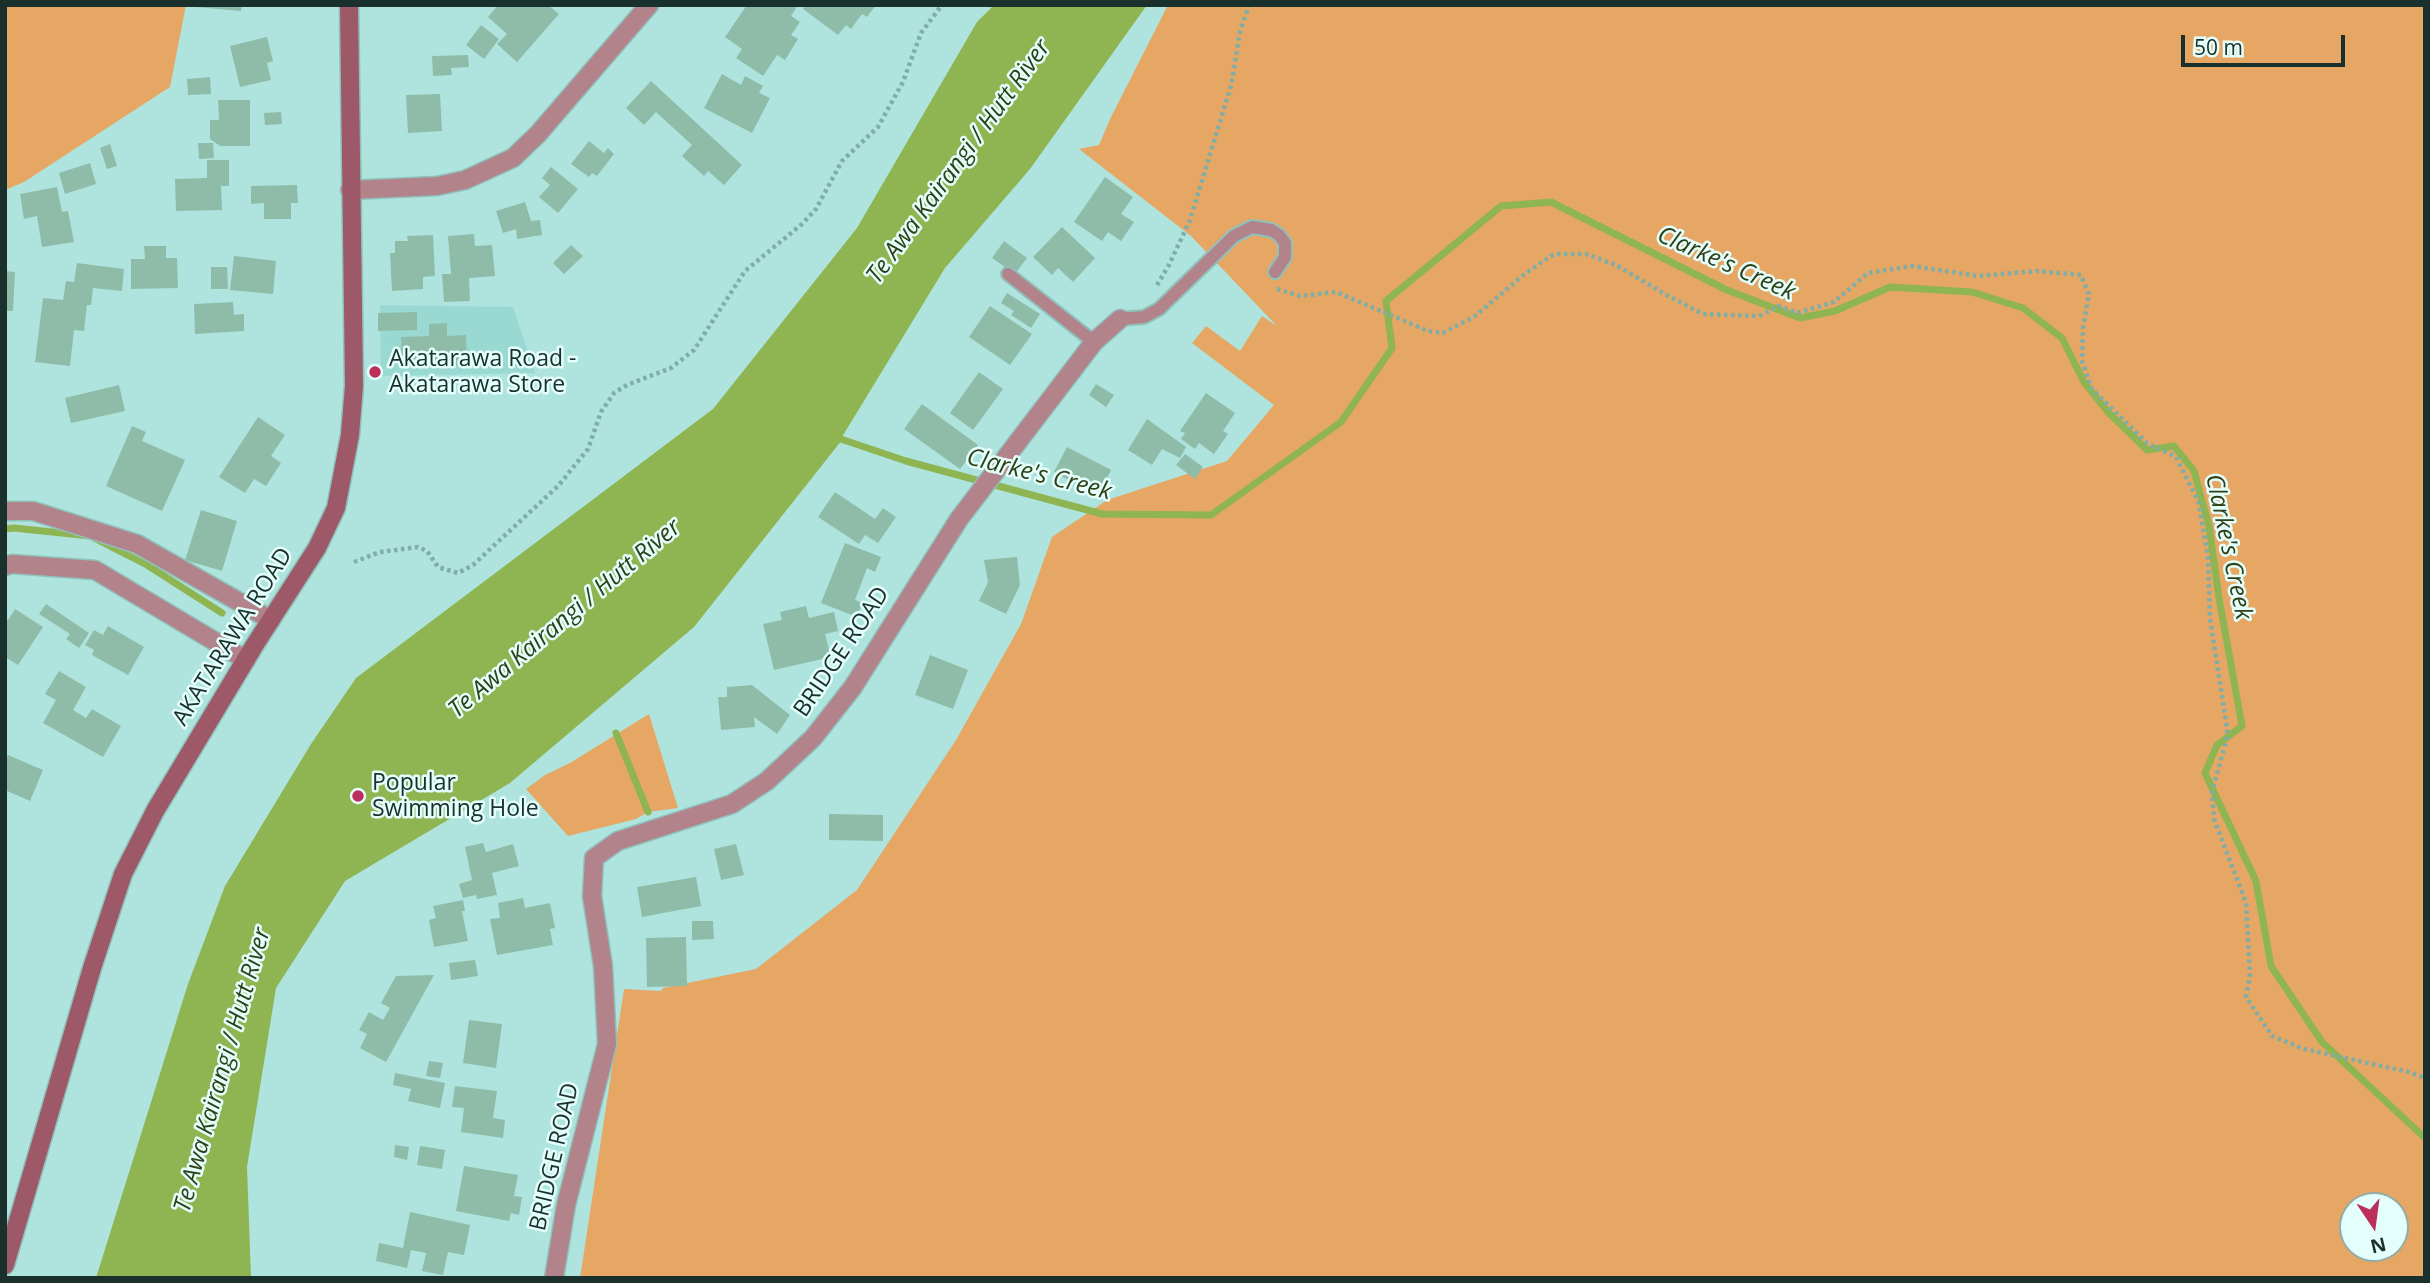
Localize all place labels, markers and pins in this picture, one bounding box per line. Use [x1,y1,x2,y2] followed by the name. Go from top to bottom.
[389,345,576,399] place label: Akatarawa Road - Akatarawa Store
[367,364,383,380] marker: Akatarawa Road - Akatarawa Store
[372,769,539,823] place label: Popular Swimming Hole
[350,788,366,804] marker: Popular Swimming Hole

